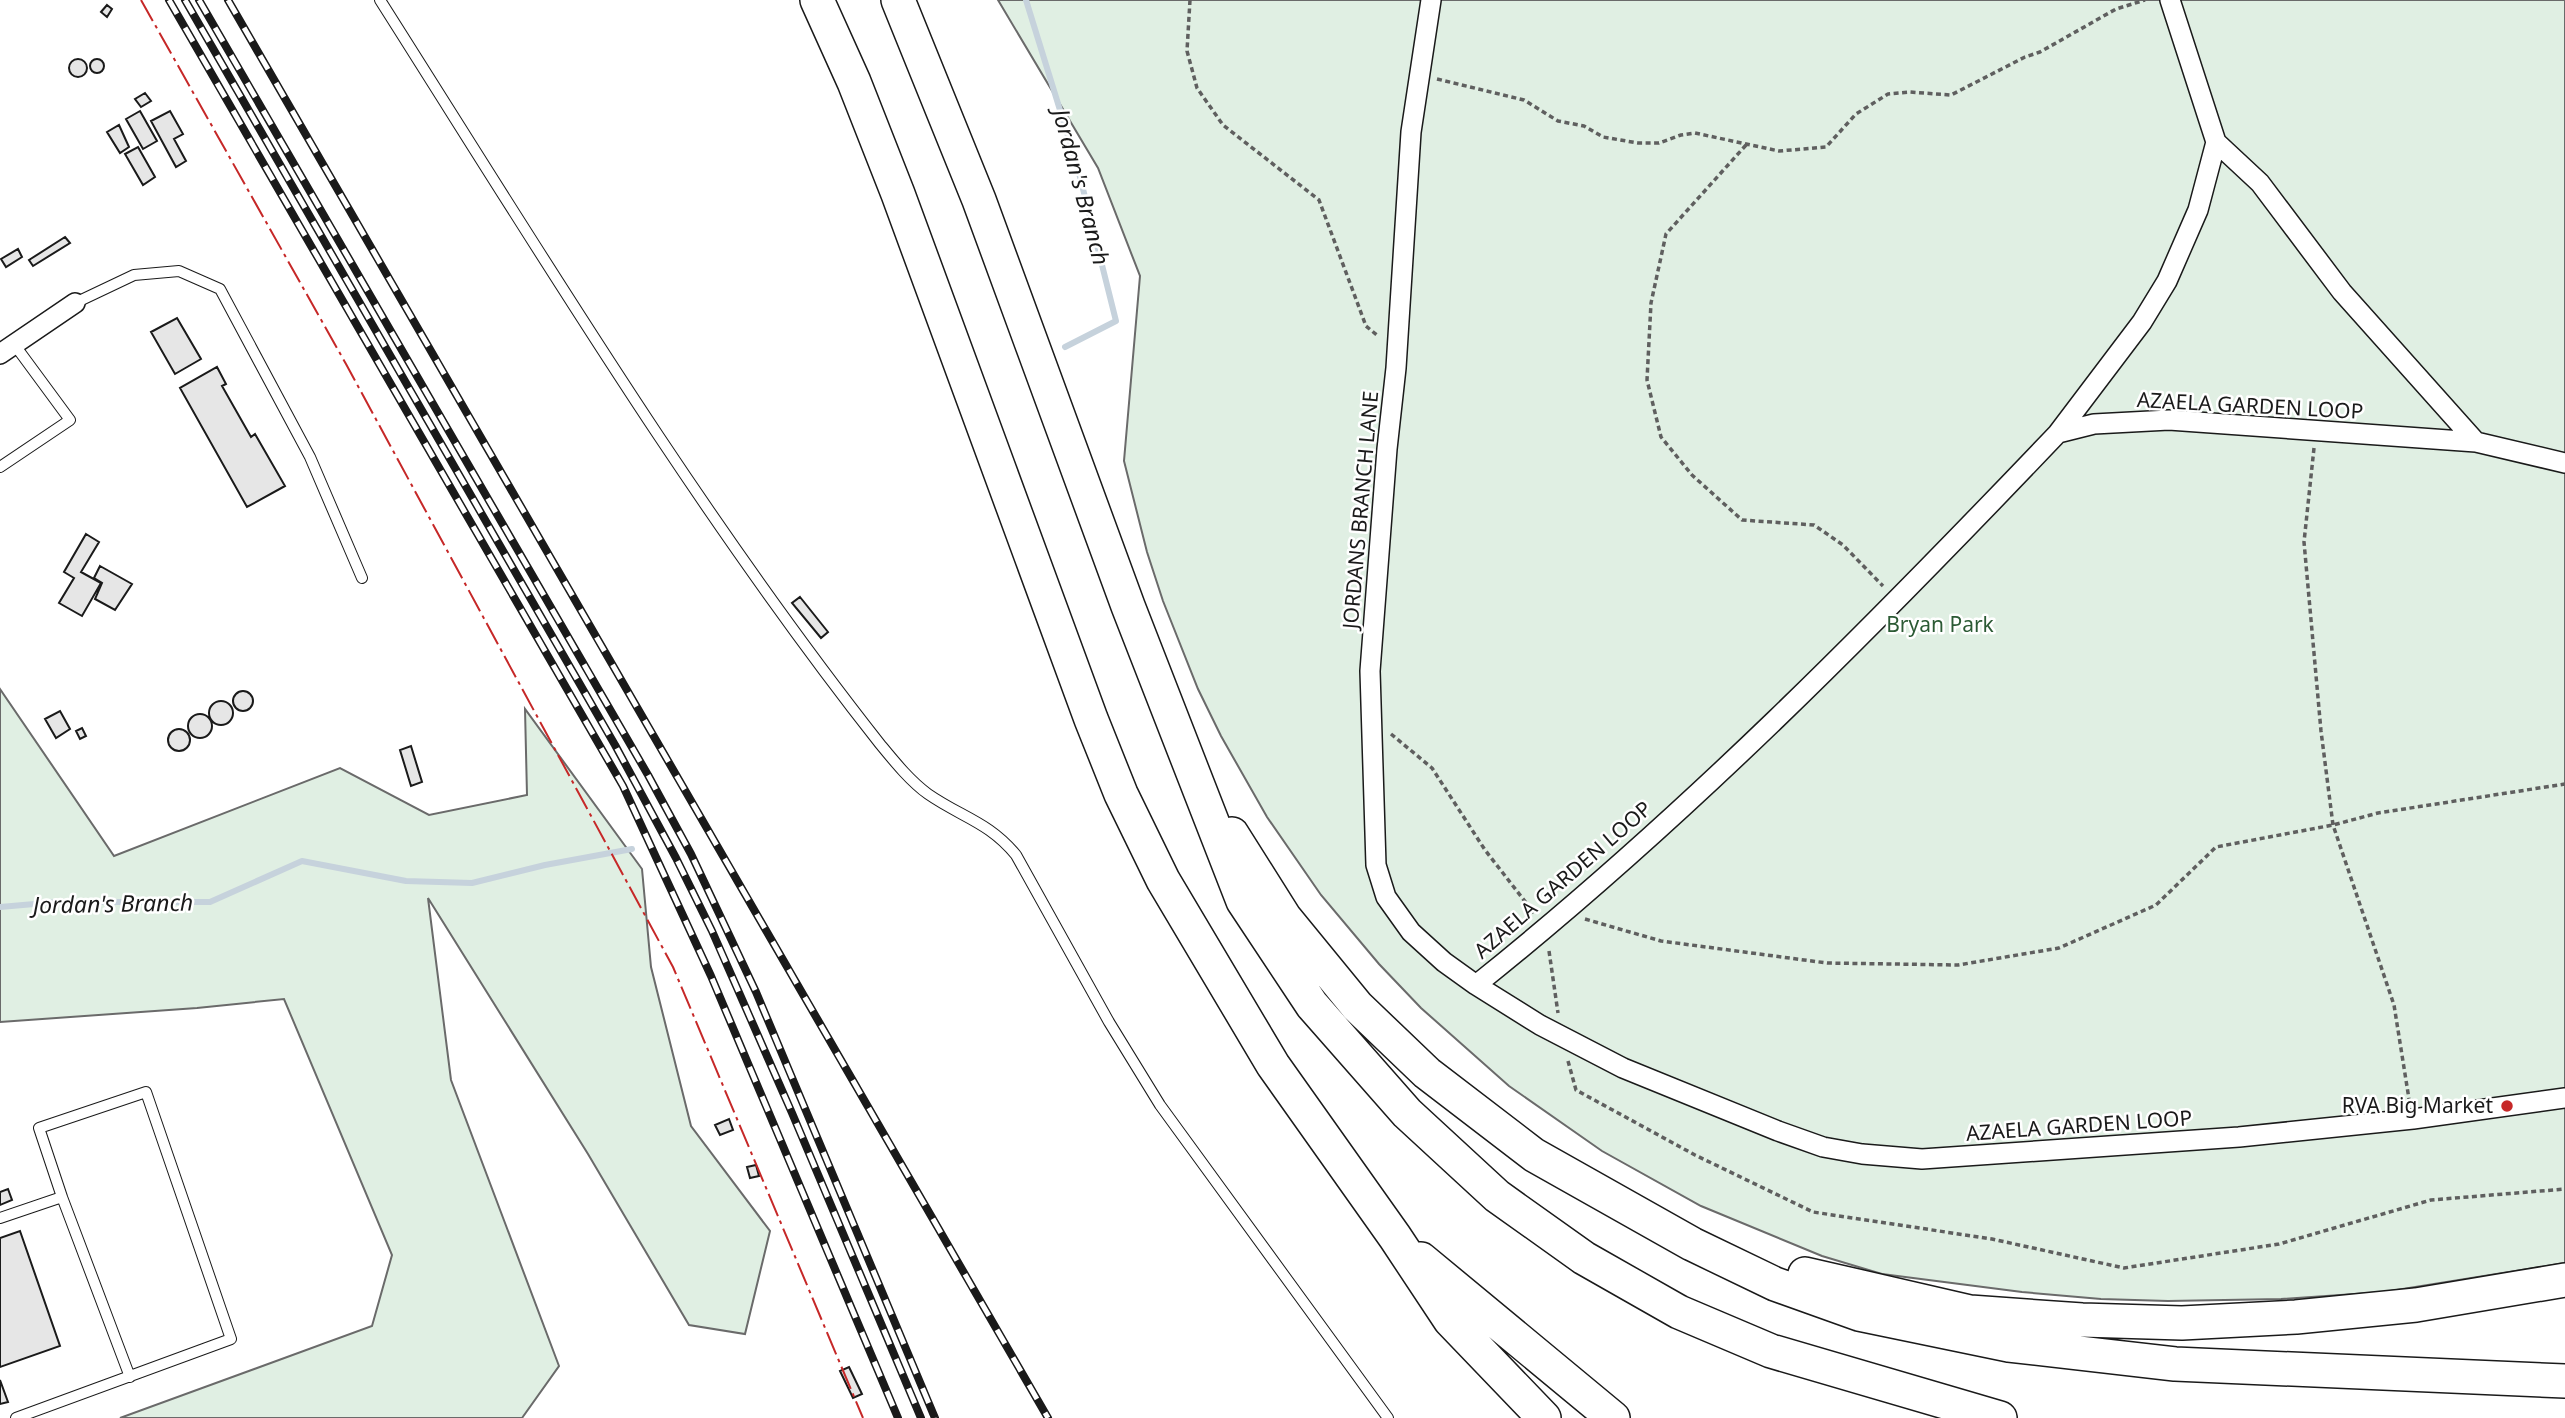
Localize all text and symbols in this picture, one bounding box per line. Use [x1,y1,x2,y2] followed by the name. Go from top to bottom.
[1045,101,1118,268] water label: Jordan's Branch
[2136,385,2364,425] street label: AZAELA GARDEN LOOP
[1335,390,1384,632] street label: JORDANS BRANCH LANE
[1886,610,1995,638] park label: Bryan Park
[1468,794,1657,964] street label: AZAELA GARDEN LOOP
[28,886,194,920] water label: Jordan's Branch
[2342,1091,2493,1119] place label: RVA Big Market
[2499,1098,2515,1114] marker: RVA Big Market
[1965,1103,2193,1147] street label: AZAELA GARDEN LOOP

